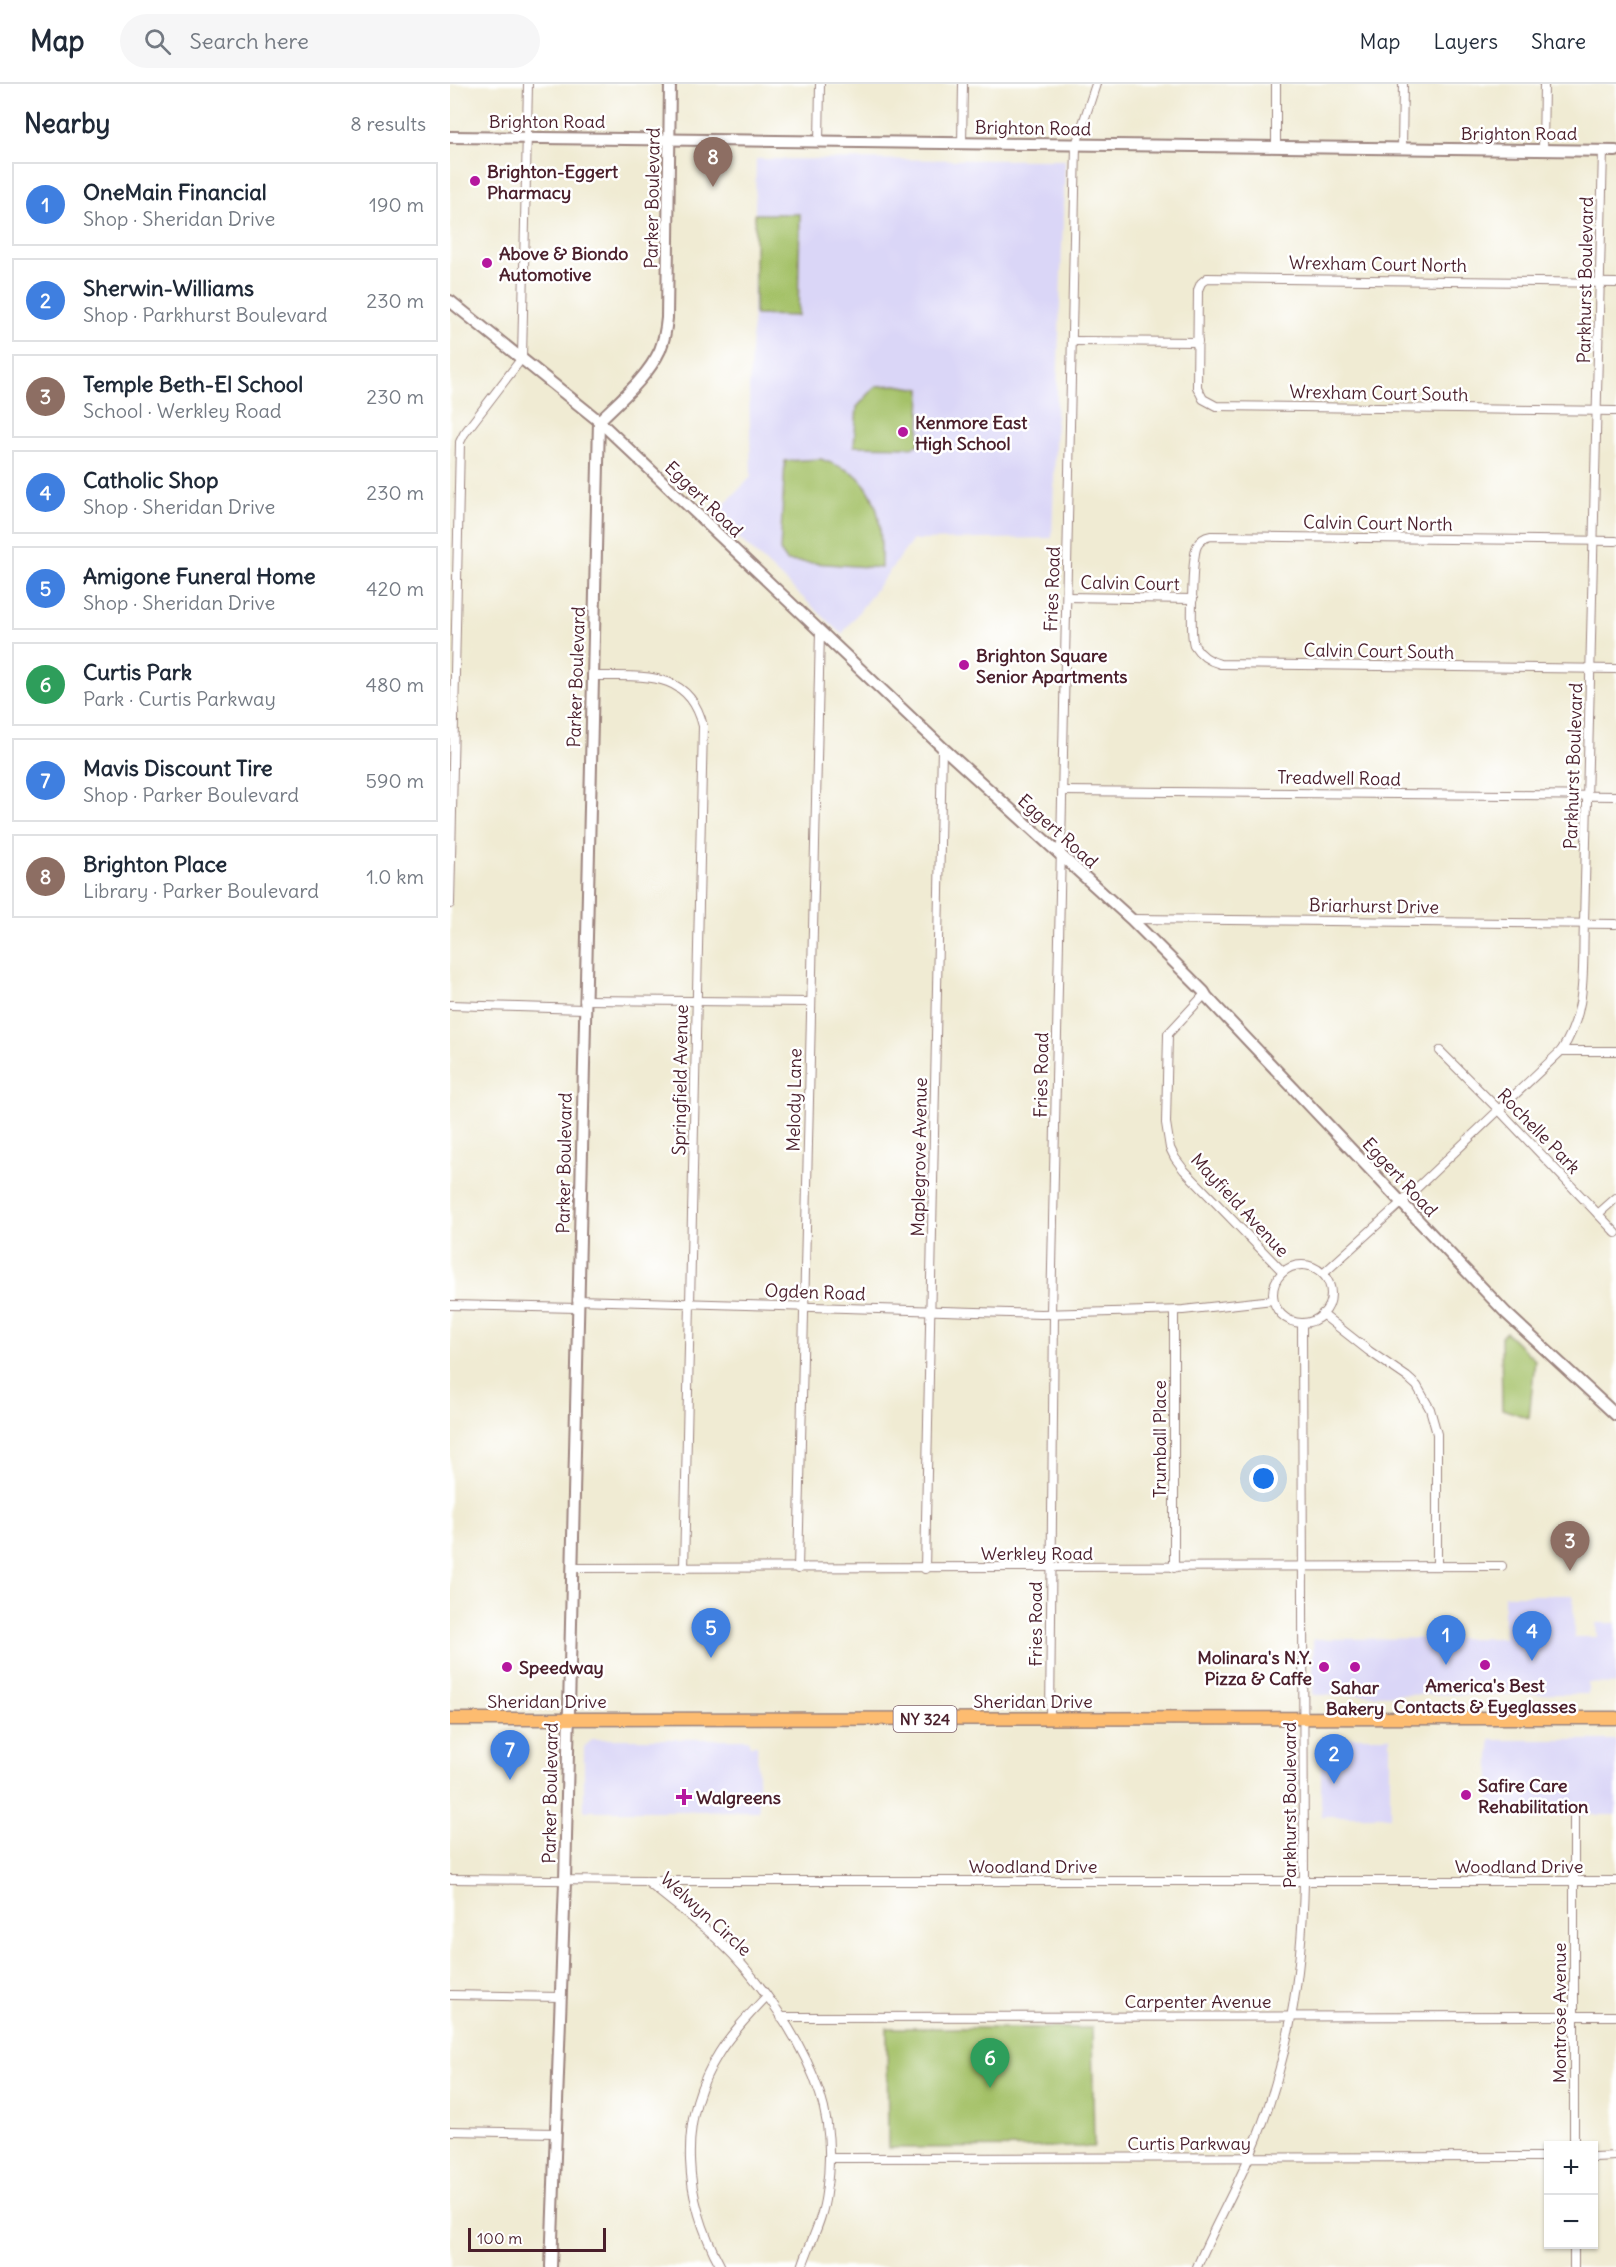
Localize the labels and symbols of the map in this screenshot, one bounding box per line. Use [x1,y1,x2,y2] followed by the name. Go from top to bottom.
[489,110,606,133] street label: Brighton Road
[975,115,1092,141] street label: Brighton Road
[1461,122,1578,145] street label: Brighton Road
[639,127,665,269] street label: Parker Boulevard
[694,138,732,187] pin: 8
[487,160,619,204] place label: Brighton-Eggert Pharmacy
[468,174,482,188] marker: Brighton-Eggert Pharmacy
[1572,196,1598,364] street label: Parkhurst Boulevard
[499,242,628,286] place label: Above & Biondo Automotive
[1289,251,1467,277] street label: Wrexham Court North
[480,256,494,270] marker: Above & Biondo Automotive
[1289,380,1469,406] street label: Wrexham Court South
[915,411,1028,455] place label: Kenmore East High School
[896,425,910,439] marker: Kenmore East High School
[660,456,748,542] street label: Eggert Road
[1303,510,1453,536] street label: Calvin Court North
[1039,546,1065,632] street label: Fries Road
[1080,571,1180,595] street label: Calvin Court
[562,606,590,748] street label: Parker Boulevard
[1304,638,1454,664] street label: Calvin Court South
[976,644,1127,688] place label: Brighton Square Senior Apartments
[957,658,971,672] marker: Brighton Square Senior Apartments
[1559,682,1587,850] street label: Parkhurst Boulevard
[1277,765,1402,791] street label: Treadwell Road
[1013,789,1103,873] street label: Eggert Road
[1309,893,1439,919] street label: Briarhurst Drive
[667,1004,693,1156] street label: Springfield Avenue
[1029,1032,1053,1118] street label: Fries Road
[782,1048,806,1152] street label: Melody Lane
[906,1077,932,1237] street label: Maplegrove Avenue
[1493,1083,1585,1179] street label: Rochelle Park
[551,1092,577,1234] street label: Parker Boulevard
[1357,1133,1443,1222] street label: Eggert Road
[1186,1148,1294,1262] street label: Mayfield Avenue
[764,1279,866,1305] street label: Ogden Road
[1148,1380,1171,1498] street label: Trumball Place
[1249,1464,1278,1493] your location
[1550,1522,1590,1571] pin: 3
[981,1542,1094,1565] street label: Werkley Road
[1024,1581,1047,1667] street label: Fries Road
[692,1608,730,1658] pin: 5
[1512,1612,1552,1661] pin: 4
[1426,1616,1466,1665] pin: 1
[1197,1646,1312,1690] place label: Molinara's N.Y. Pizza & Caffe
[519,1656,604,1679] place label: Speedway
[1478,1658,1492,1672] marker: America's Best Contacts & Eyeglasses
[500,1660,514,1674] marker: Speedway
[1317,1660,1331,1674] marker: Molinara's N.Y. Pizza & Caffe
[1348,1660,1362,1674] marker: Sahar Bakery
[1394,1674,1576,1718] place label: America's Best Contacts & Eyeglasses
[1326,1676,1384,1720] place label: Sahar Bakery
[487,1690,607,1713] street label: Sheridan Drive
[973,1690,1093,1713] street label: Sheridan Drive
[894,1706,956,1732] road number: NY 324
[1278,1721,1301,1888] street label: Parkhurst Boulevard
[537,1722,563,1864] street label: Parker Boulevard
[490,1730,530,1780] pin: 7
[1314,1734,1354,1784] pin: 2
[1478,1774,1589,1818] place label: Safire Care Rehabilitation
[696,1786,781,1809] place label: Walgreens
[1459,1788,1473,1802] marker: Safire Care Rehabilitation
[677,1790,691,1804] marker: Walgreens
[969,1855,1097,1878] street label: Woodland Drive
[1455,1855,1583,1878] street label: Woodland Drive
[656,1867,756,1961] street label: Welwyn Circle
[1548,1943,1571,2083] street label: Montrose Avenue
[1124,1990,1272,2013] street label: Carpenter Avenue
[970,2038,1010,2088] pin: 6
[1127,2132,1251,2155] street label: Curtis Parkway
[468,2225,606,2252] scale bar

